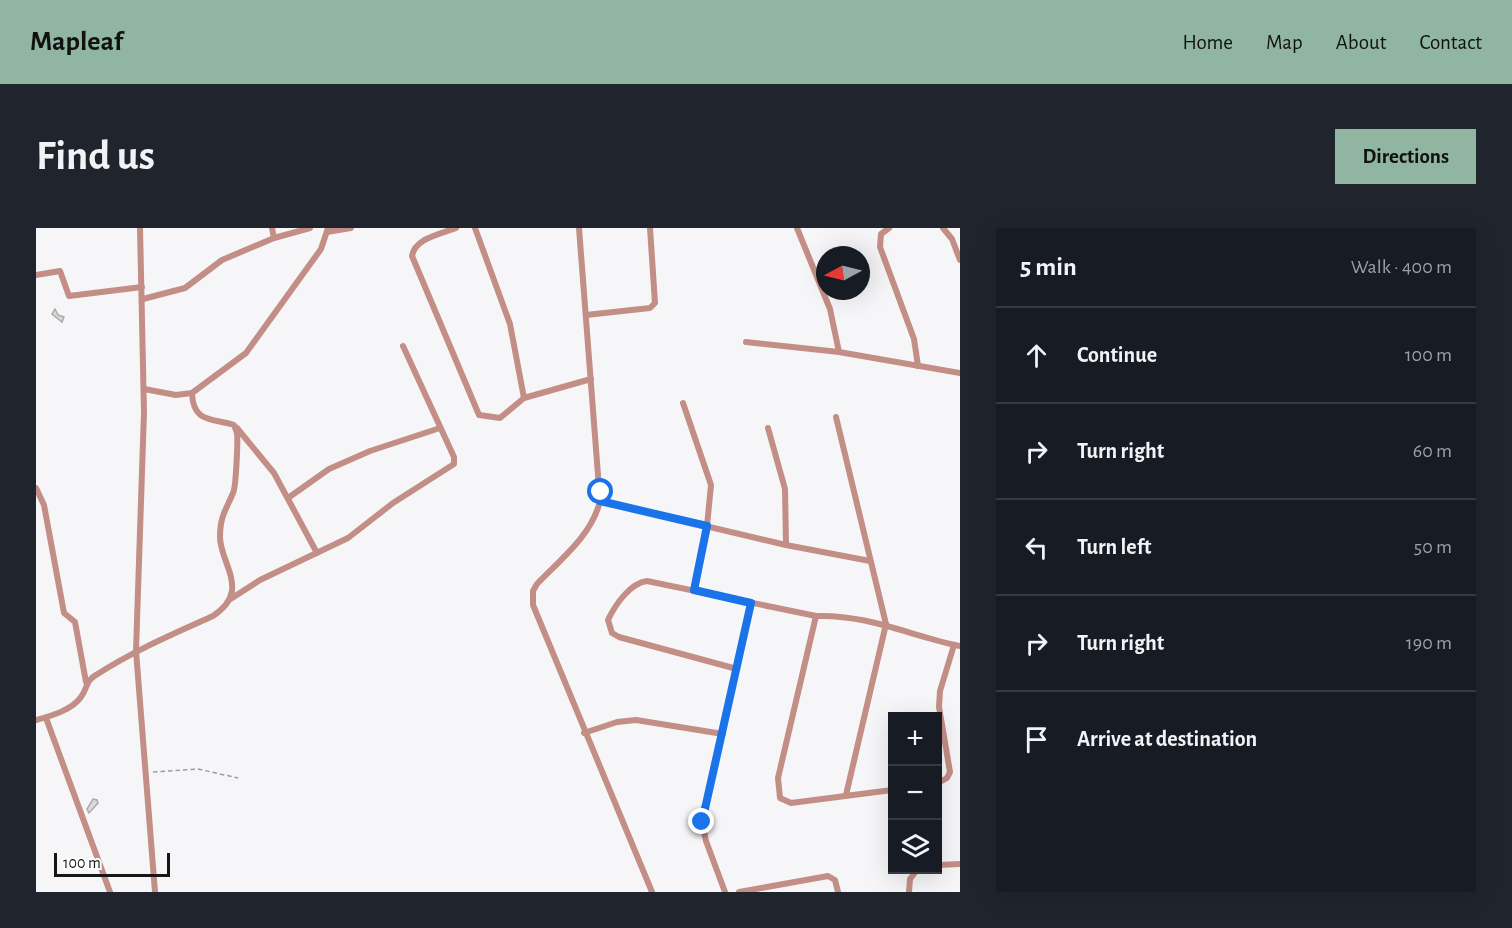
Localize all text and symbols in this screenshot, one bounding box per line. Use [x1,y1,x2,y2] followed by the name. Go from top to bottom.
[30,28,123,56] text: Mapleaf
[1182,32,1233,53] text: Home
[1266,32,1303,53] text: Map
[1336,32,1386,53] text: About
[1419,32,1482,53] text: Contact
[1335,129,1476,184] button: Directions
[36,135,155,177] text: Find us
[816,246,870,300] north arrow
[1020,254,1077,280] text: 5 min
[1351,257,1452,277] text: Walk · 400 m
[1020,339,1053,372] icon: ahead
[1077,344,1157,366] text: Continue
[1405,345,1452,365] text: 100 m
[1020,435,1053,468] icon: right
[1077,440,1164,462] text: Turn right
[1413,441,1452,461] text: 60 m
[587,478,613,504] route start
[1020,531,1053,564] icon: left
[1077,536,1151,558] text: Turn left
[1414,537,1452,557] text: 50 m
[1020,627,1053,660] icon: right
[1077,632,1164,654] text: Turn right
[1406,633,1452,653] text: 190 m
[888,712,942,874] map controls
[888,712,942,766] button: +
[1020,723,1053,756] icon: arrive
[1077,728,1257,750] text: Arrive at destination
[888,766,942,820] button: −
[688,808,714,834] route end
[888,820,942,874] button: layers
[54,850,170,878] scale bar
[63,855,101,871] text: 100 m

